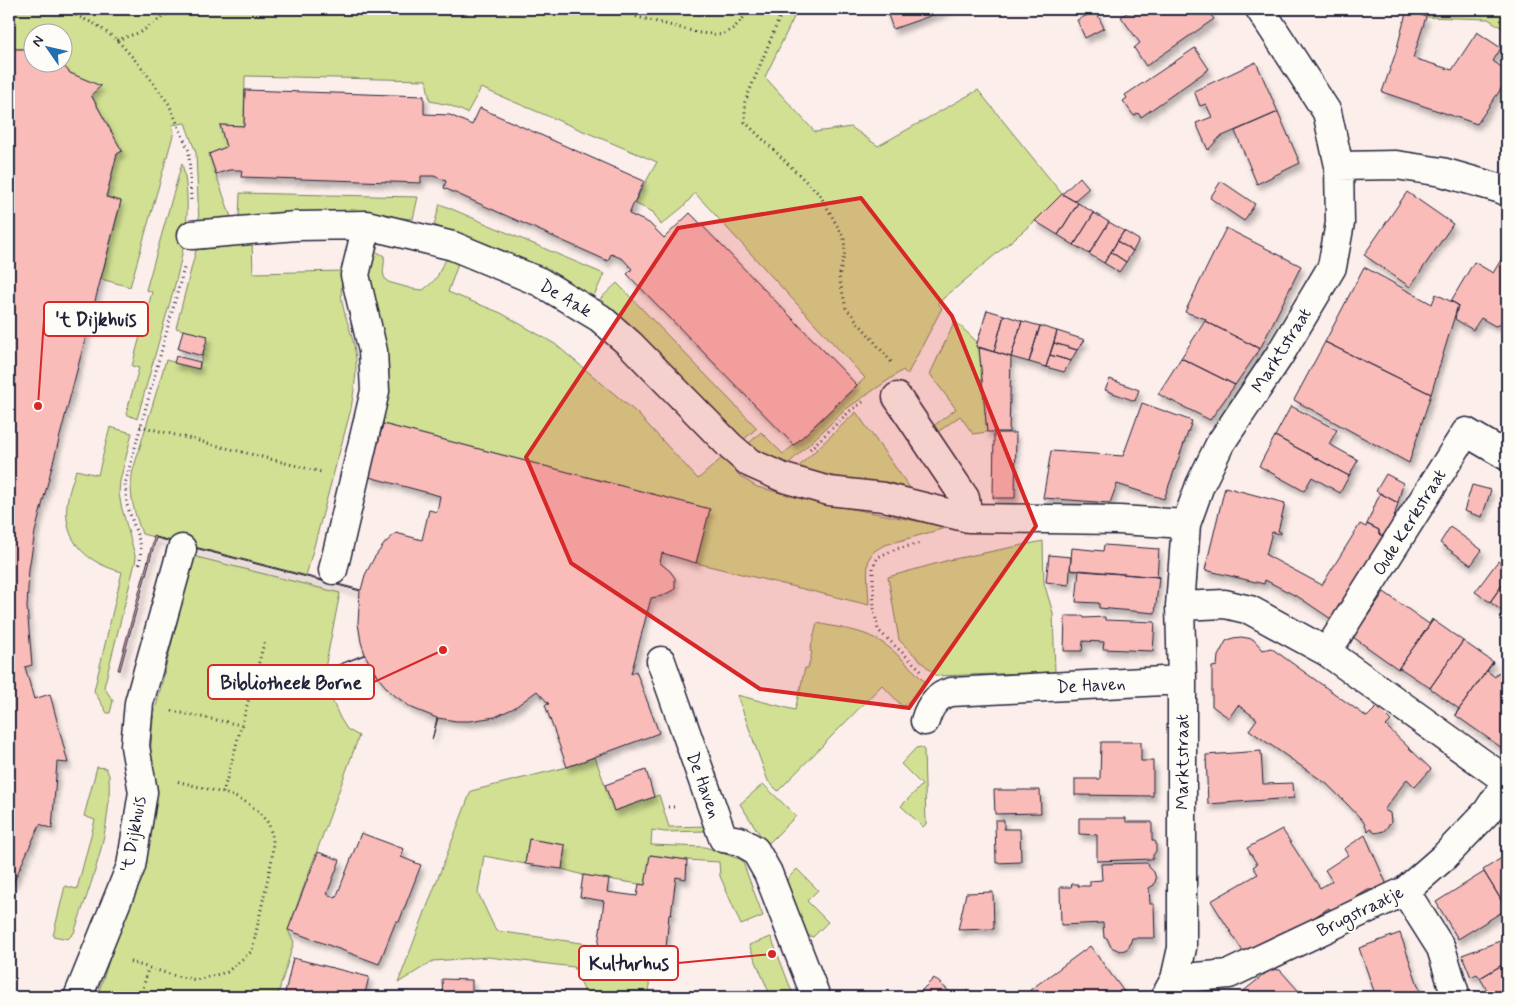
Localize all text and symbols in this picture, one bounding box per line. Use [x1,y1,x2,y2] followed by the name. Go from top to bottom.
[22,22,72,72] north arrow
[28,32,48,50] text: N
[535,274,596,323] street label: De Aak
[44,302,148,336] callout: 't Dijkhuis
[1246,303,1318,398] street label: Marktstraat
[56,308,137,334] text: 't Dijkhuis
[1368,464,1452,580] street label: Oude Kerkstraat
[208,665,374,699] callout: Bibliotheek Borne
[220,671,362,696] text: Bibliotheek Borne
[1056,672,1126,700] street label: De Haven
[1171,714,1195,810] street label: Marktstraat
[680,749,726,822] street label: De Haven
[116,794,152,874] street label: 't Dijkhuis
[1313,881,1408,944] street label: Brugstraatje
[579,946,678,980] callout: Kulturhus
[589,952,669,977] text: Kulturhus

